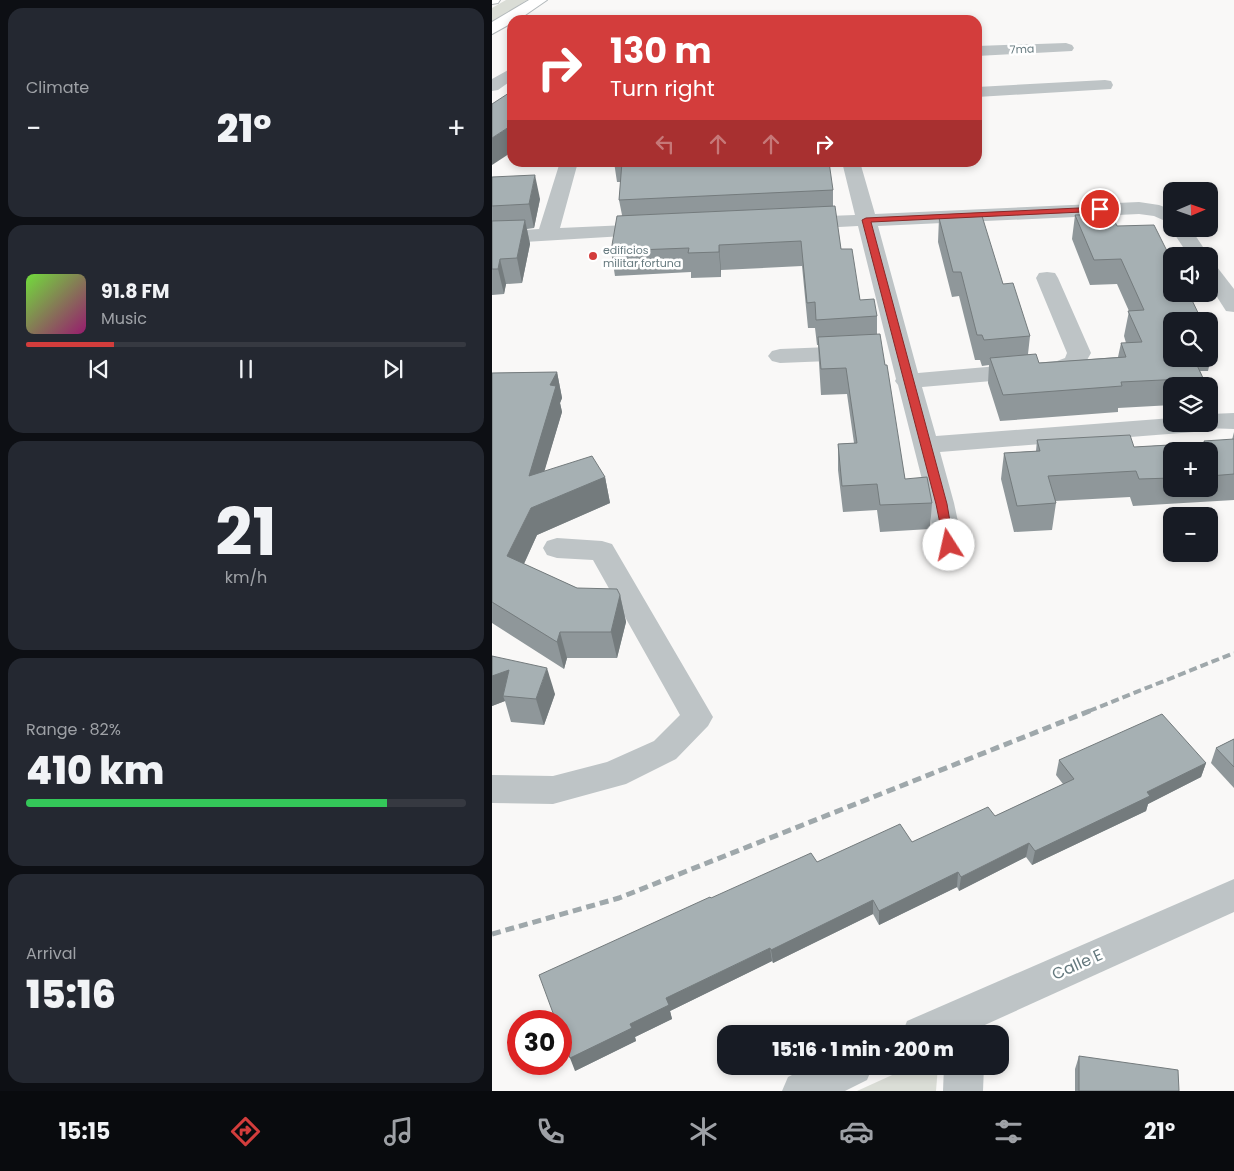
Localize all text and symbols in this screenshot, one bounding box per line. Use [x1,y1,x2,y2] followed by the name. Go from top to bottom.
[610,26,712,75] text: 130 m
[527,35,592,100] icon: right
[1009,41,1035,57] street label: 7ma
[610,73,715,104] text: Turn right
[26,76,89,99] text: Climate
[217,102,271,155] text: 21°
[26,109,41,148] text: −
[447,109,466,148] text: +
[651,130,679,158] icon: left
[704,130,732,158] icon: ahead
[757,130,785,158] icon: ahead
[810,130,838,158] icon: right
[1163,182,1218,238] north arrow
[1163,182,1218,562] map controls
[1079,188,1121,230] pin
[1086,195,1114,223] icon: arrive
[603,242,681,271] place label: edificios militar fortuna
[1163,247,1218,302] button: sound
[587,250,599,262] marker: edificios militar fortuna
[101,278,169,305] text: 91.8 FM
[101,307,147,330] text: Music
[1163,312,1218,367] button: search
[85,355,113,383] icon: previous
[232,355,260,383] icon: pause
[379,355,407,383] icon: next
[1163,377,1218,432] button: layers
[1163,442,1218,497] button: +
[215,487,277,578] text: 21
[1163,507,1218,562] button: −
[922,518,974,570] position arrow
[225,566,267,589] text: km/h
[26,718,121,741] text: Range · 82%
[26,744,164,797] text: 410 km
[26,942,76,965] text: Arrival
[1048,943,1106,986] street label: Calle E
[26,968,116,1021] text: 15:16
[507,1010,572,1075] speed limit sign: 30
[772,1036,954,1063] text: 15:16 · 1 min · 200 m
[228,1114,263,1149] icon: directions
[381,1114,416,1149] icon: music
[533,1114,568,1149] icon: phone
[686,1114,721,1149] icon: climate
[839,1114,874,1149] icon: car
[991,1114,1026,1149] icon: filters
[59,1116,110,1147] text: 15:15
[1144,1116,1175,1147] text: 21°

